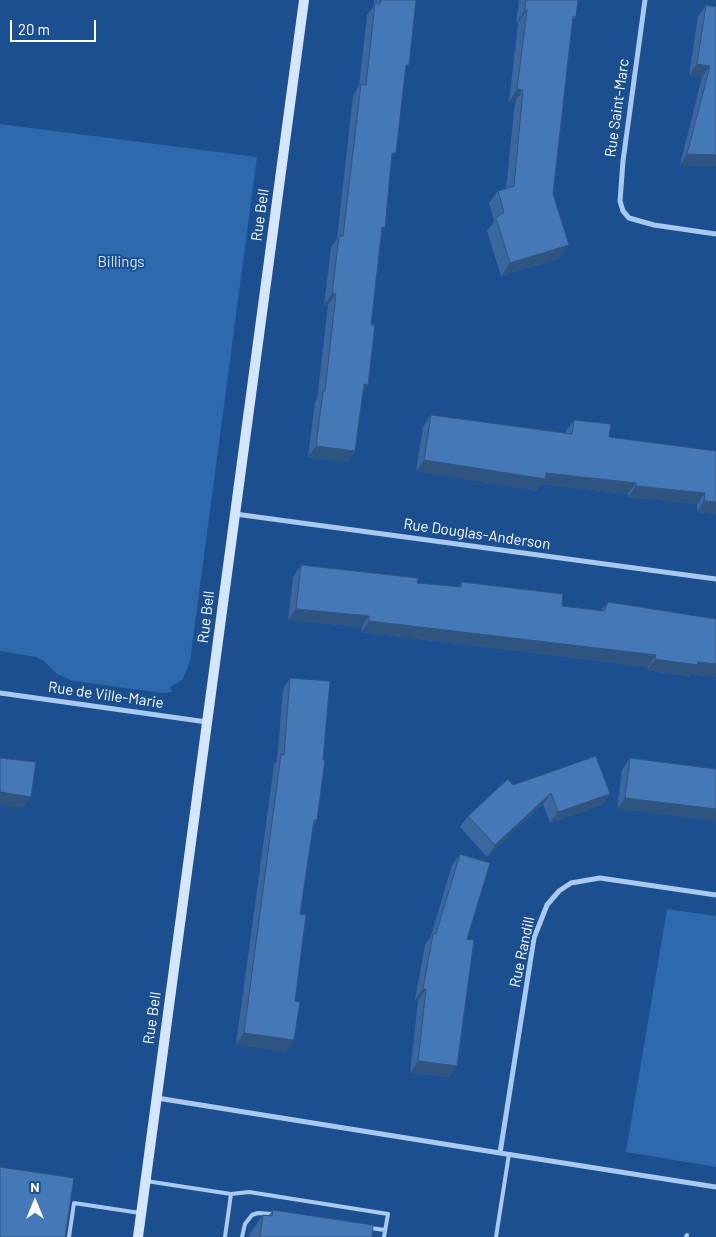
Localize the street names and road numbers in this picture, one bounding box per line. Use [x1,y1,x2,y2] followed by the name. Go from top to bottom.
[601,58,633,158] street label: Rue Saint-Marc
[247,188,273,242] street label: Rue Bell
[402,515,552,553] street label: Rue Douglas-Anderson
[194,590,218,644] street label: Rue Bell
[47,678,165,712] street label: Rue de Ville-Marie
[506,915,538,989] street label: Rue Randill
[139,991,165,1045] street label: Rue Bell

